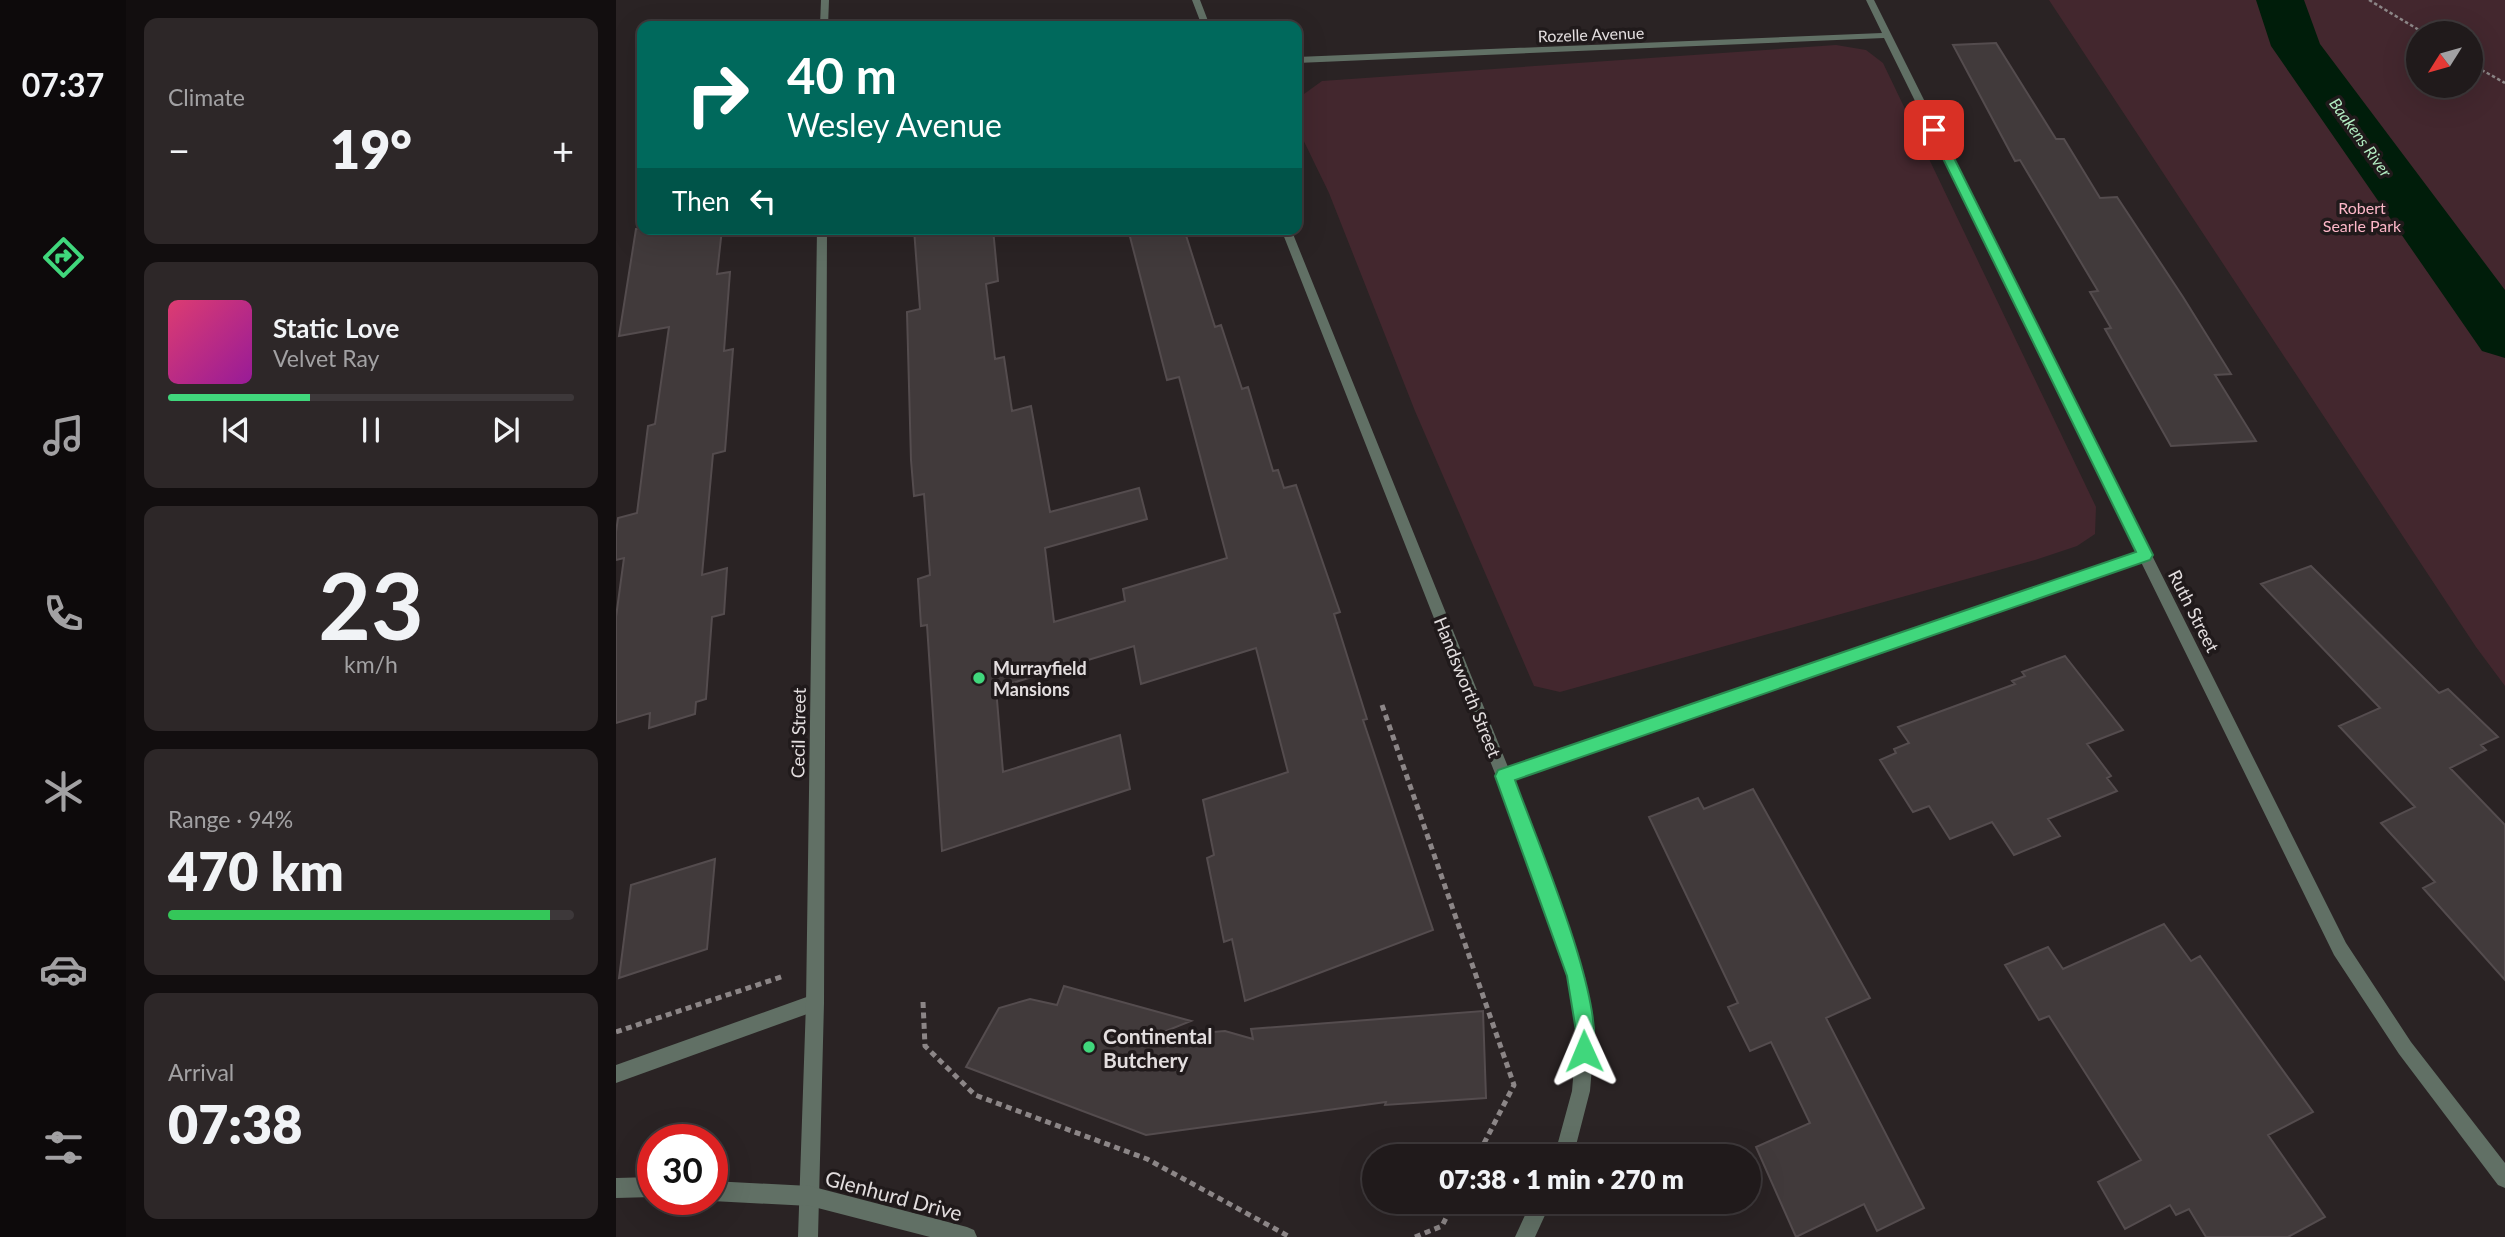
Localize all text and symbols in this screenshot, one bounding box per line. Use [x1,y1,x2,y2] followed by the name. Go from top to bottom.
[2406,21,2483,98] north arrow
[2406,21,2483,98] map controls
[1537,23,1645,45] street label: Rozelle Avenue
[787,46,897,104] text: 40 m
[672,49,763,140] icon: right
[22,65,104,104] text: 07:37
[168,83,245,111] text: Climate
[2326,94,2396,181] water label: Baakens River
[1904,100,1964,160] pin
[787,105,1002,144] text: Wesley Avenue
[1915,111,1953,149] icon: arrive
[330,118,412,180] text: 19°
[168,127,190,173] text: −
[552,127,574,173] text: +
[744,182,782,220] icon: left
[672,185,730,217] text: Then
[2323,198,2402,235] park label: Robert Searle Park
[39,233,88,282] icon: directions
[273,312,400,344] text: Static Love
[273,344,379,372] text: Velvet Ray
[39,411,88,460] icon: music
[217,411,255,449] icon: previous
[352,411,390,449] icon: pause
[487,411,525,449] icon: next
[318,550,424,659] text: 23
[2164,566,2224,656] street label: Ruth Street
[39,589,88,638] icon: phone
[1430,614,1506,761] street label: Handsworth Street
[344,650,398,678] text: km/h
[993,657,1087,700] place label: Murrayfield Mansions
[971,670,987,686] marker: Murrayfield Mansions
[786,687,810,778] street label: Cecil Street
[39,767,88,816] icon: climate
[168,805,293,833] text: Range · 94%
[168,840,344,902] text: 470 km
[39,945,88,994] icon: car
[1547,1014,1621,1088] position arrow
[1103,1023,1212,1072] place label: Continental Butchery
[1081,1039,1097,1055] marker: Continental Butchery
[168,1058,234,1086] text: Arrival
[168,1093,302,1155] text: 07:38
[39,1123,88,1172] icon: filters
[637,1124,728,1215] speed limit sign: 30
[1439,1163,1684,1195] text: 07:38 · 1 min · 270 m
[823,1165,965,1225] street label: Glenhurd Drive

